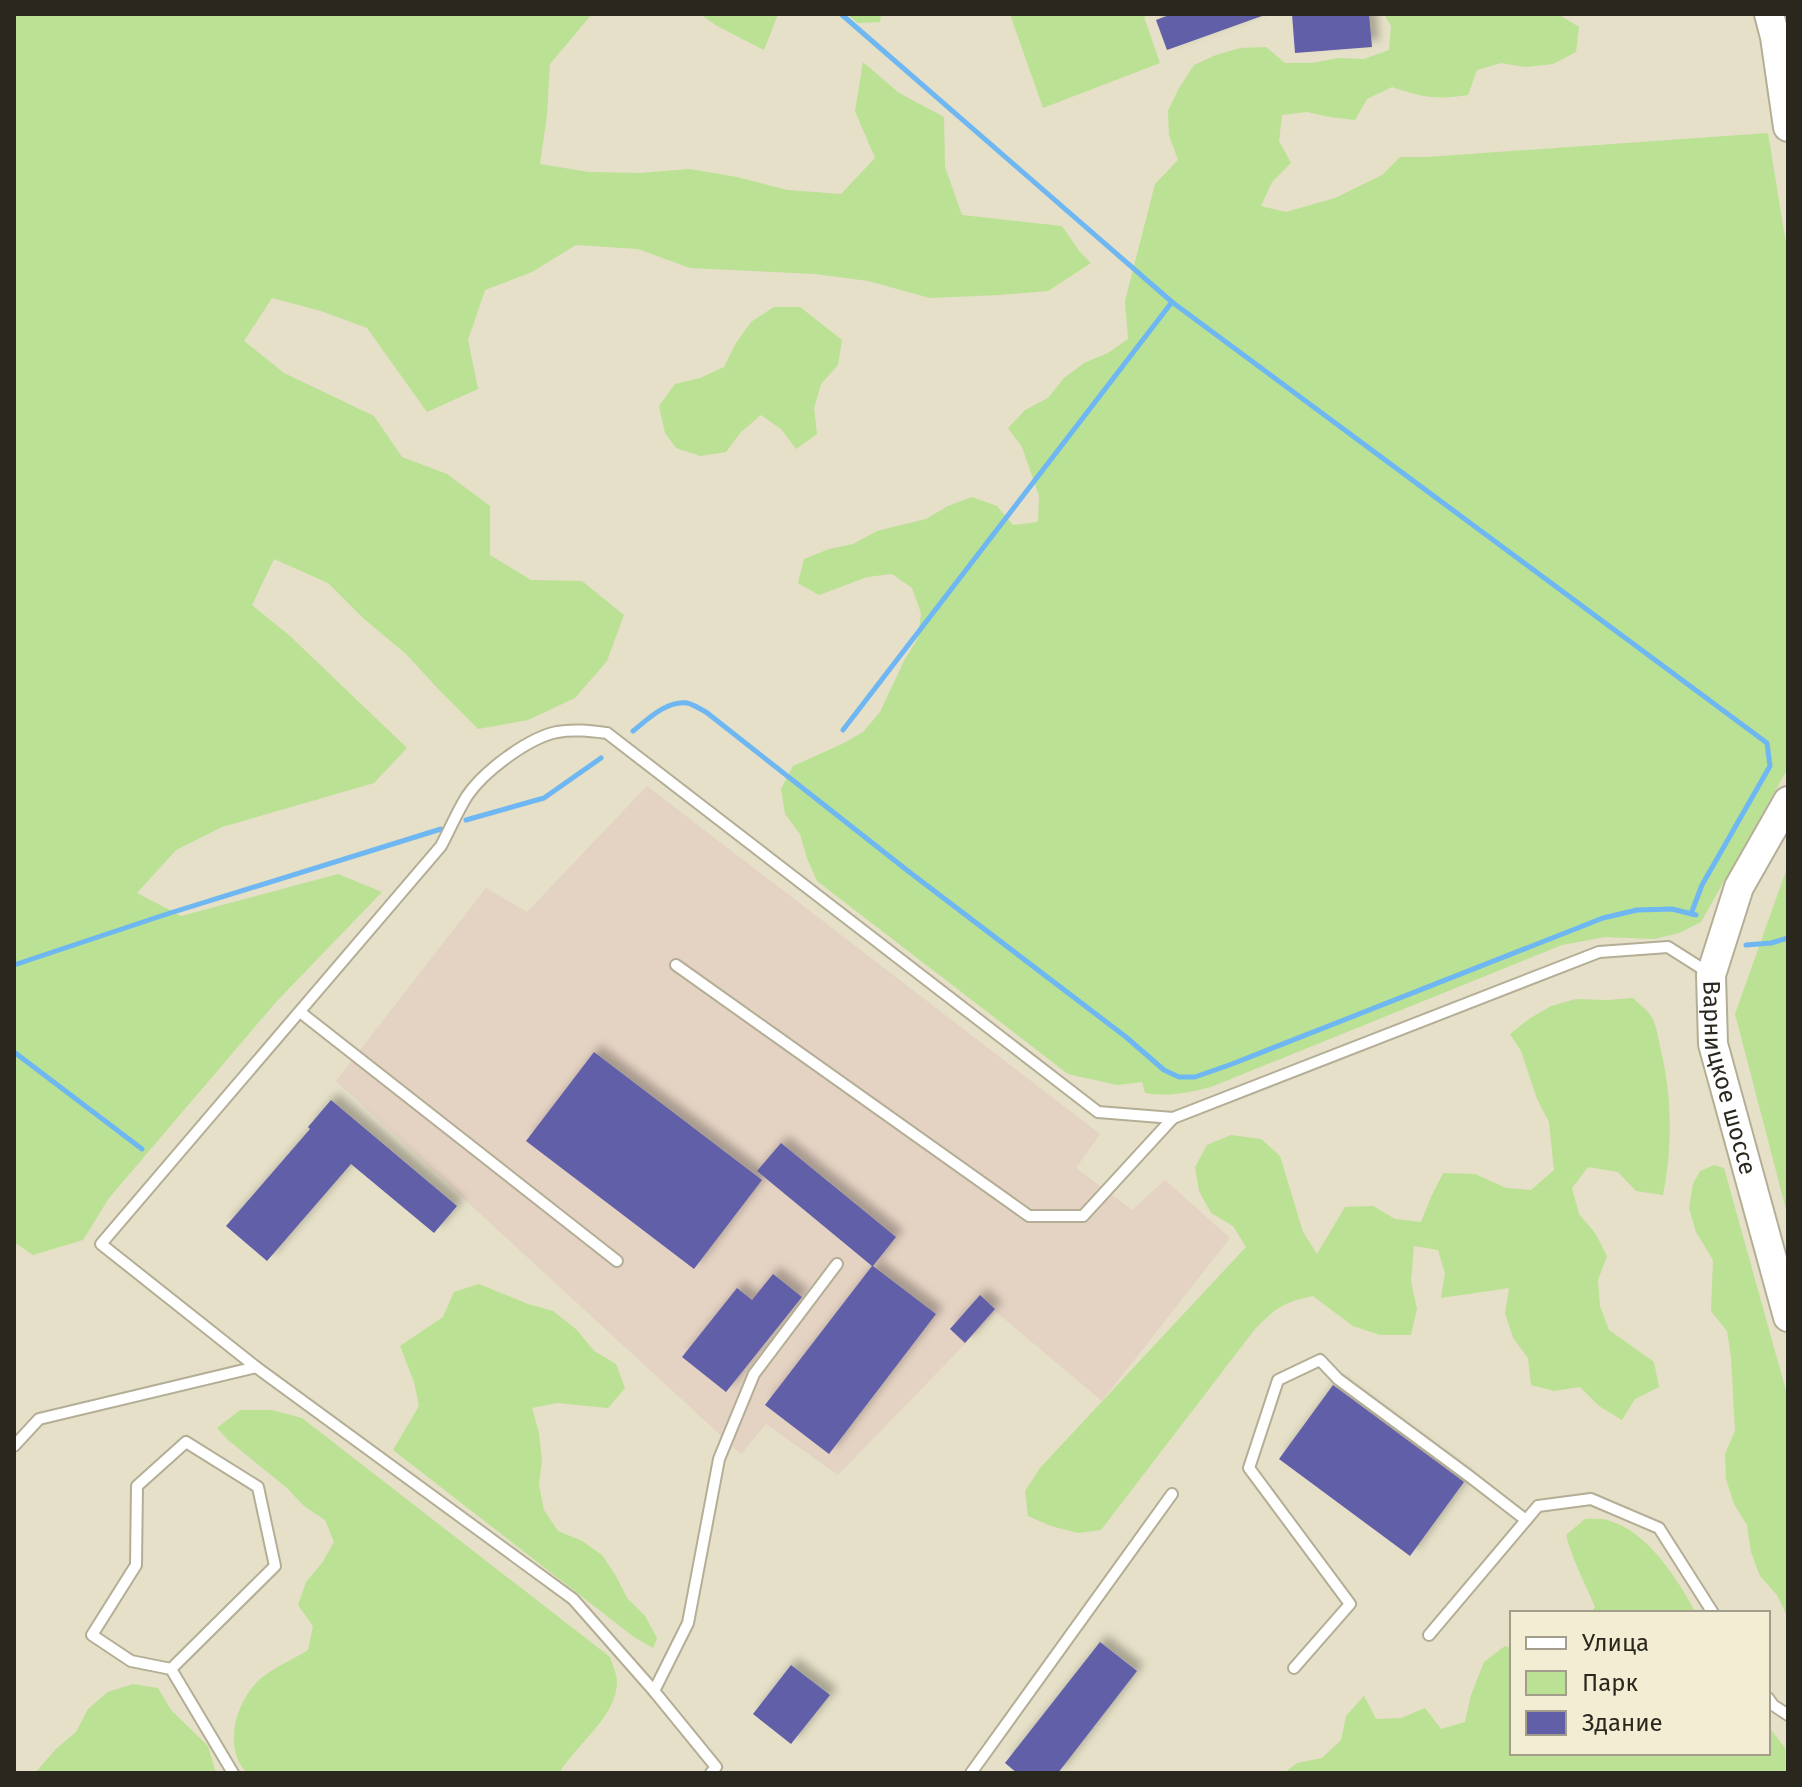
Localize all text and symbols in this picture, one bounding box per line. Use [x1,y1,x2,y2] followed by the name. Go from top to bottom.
[1697,980,1762,1178] street label: Варницкое шоссе
[1510,1611,1770,1755] legend
[1582,1629,1649,1657] text: Улица
[1582,1669,1639,1697] text: Парк
[1582,1709,1663,1737] text: Здание

